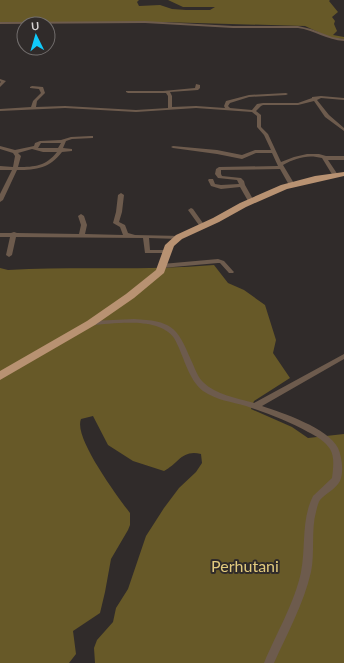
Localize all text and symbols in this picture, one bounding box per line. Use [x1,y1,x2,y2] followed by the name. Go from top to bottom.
[16,16,56,56] north arrow
[30,19,40,32] text: U
[211,556,279,575] park label: Perhutani

